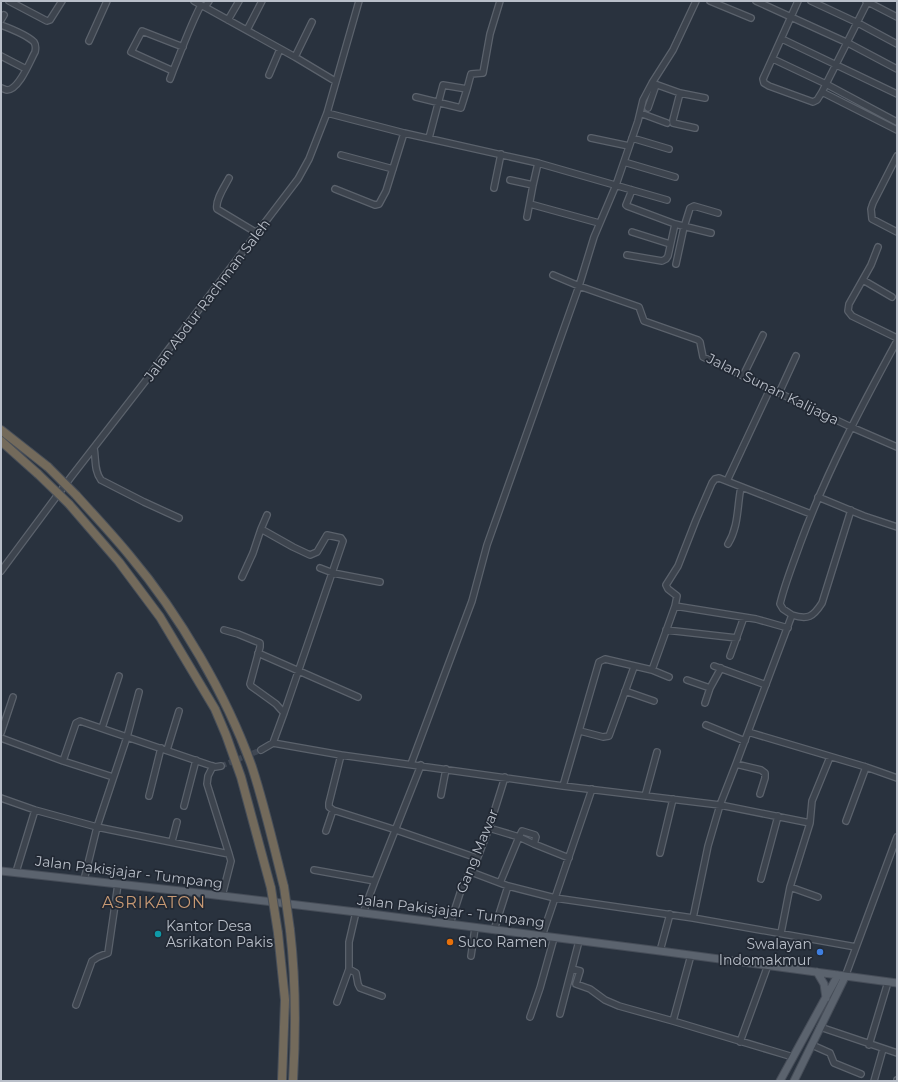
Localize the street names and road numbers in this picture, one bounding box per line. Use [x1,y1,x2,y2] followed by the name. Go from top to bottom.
[139,215,274,385] street label: Jalan Abdur Rachman Saleh
[703,349,842,429] street label: Jalan Sunan Kalijaga
[452,806,502,896] street label: Gang Mawar
[33,851,224,892] street label: Jalan Pakisjajar - Tumpang
[355,890,546,931] street label: Jalan Pakisjajar - Tumpang

